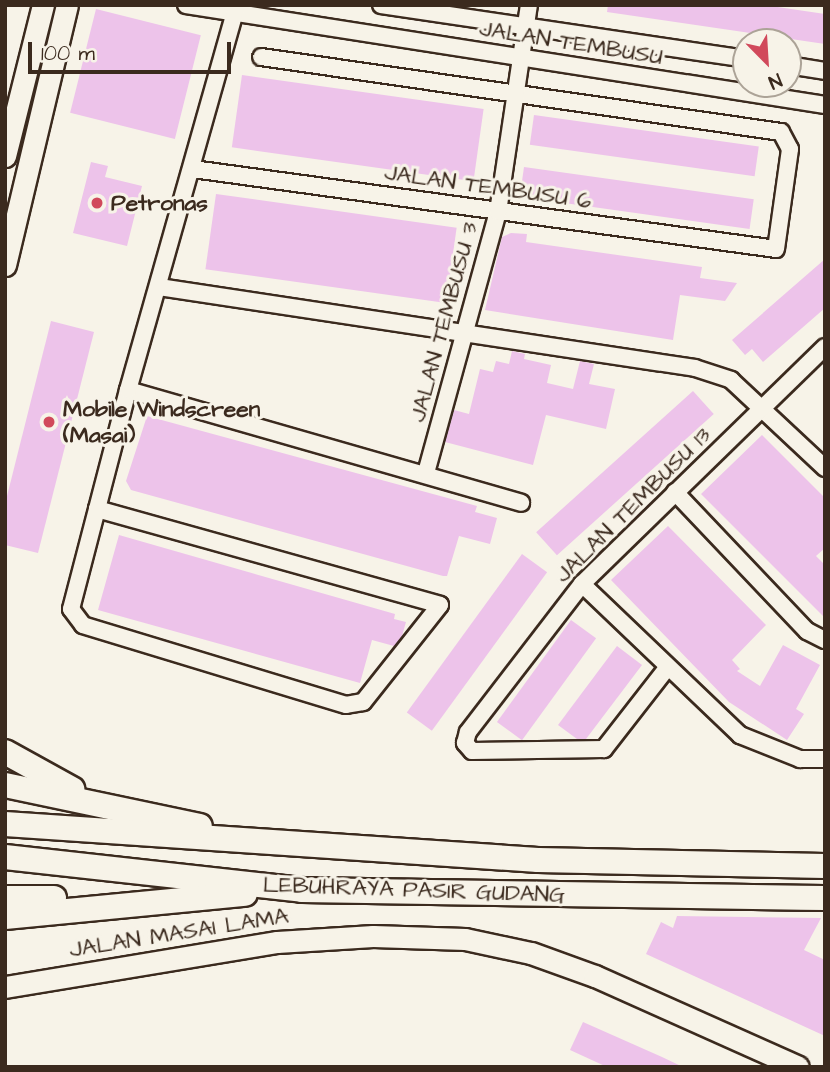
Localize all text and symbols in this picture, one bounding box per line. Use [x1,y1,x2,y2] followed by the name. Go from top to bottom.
[477,15,665,71] street label: JALAN TEMBUSU
[32,28,234,72] scale bar
[732,28,802,98] north arrow
[41,39,95,68] text: 100 m
[764,66,786,96] text: N
[383,159,593,215] street label: JALAN TEMBUSU 6
[111,189,208,217] place label: Petronas
[89,195,105,211] marker: Petronas
[404,219,484,425] street label: JALAN TEMBUSU 3
[63,395,260,449] place label: Mobile Windscreen (Masai)
[41,414,57,430] marker: Mobile Windscreen (Masai)
[549,421,717,589] street label: JALAN TEMBUSU 13
[263,871,565,909] street label: LEBUHRAYA PASIR GUDANG
[67,902,291,964] street label: JALAN MASAI LAMA

